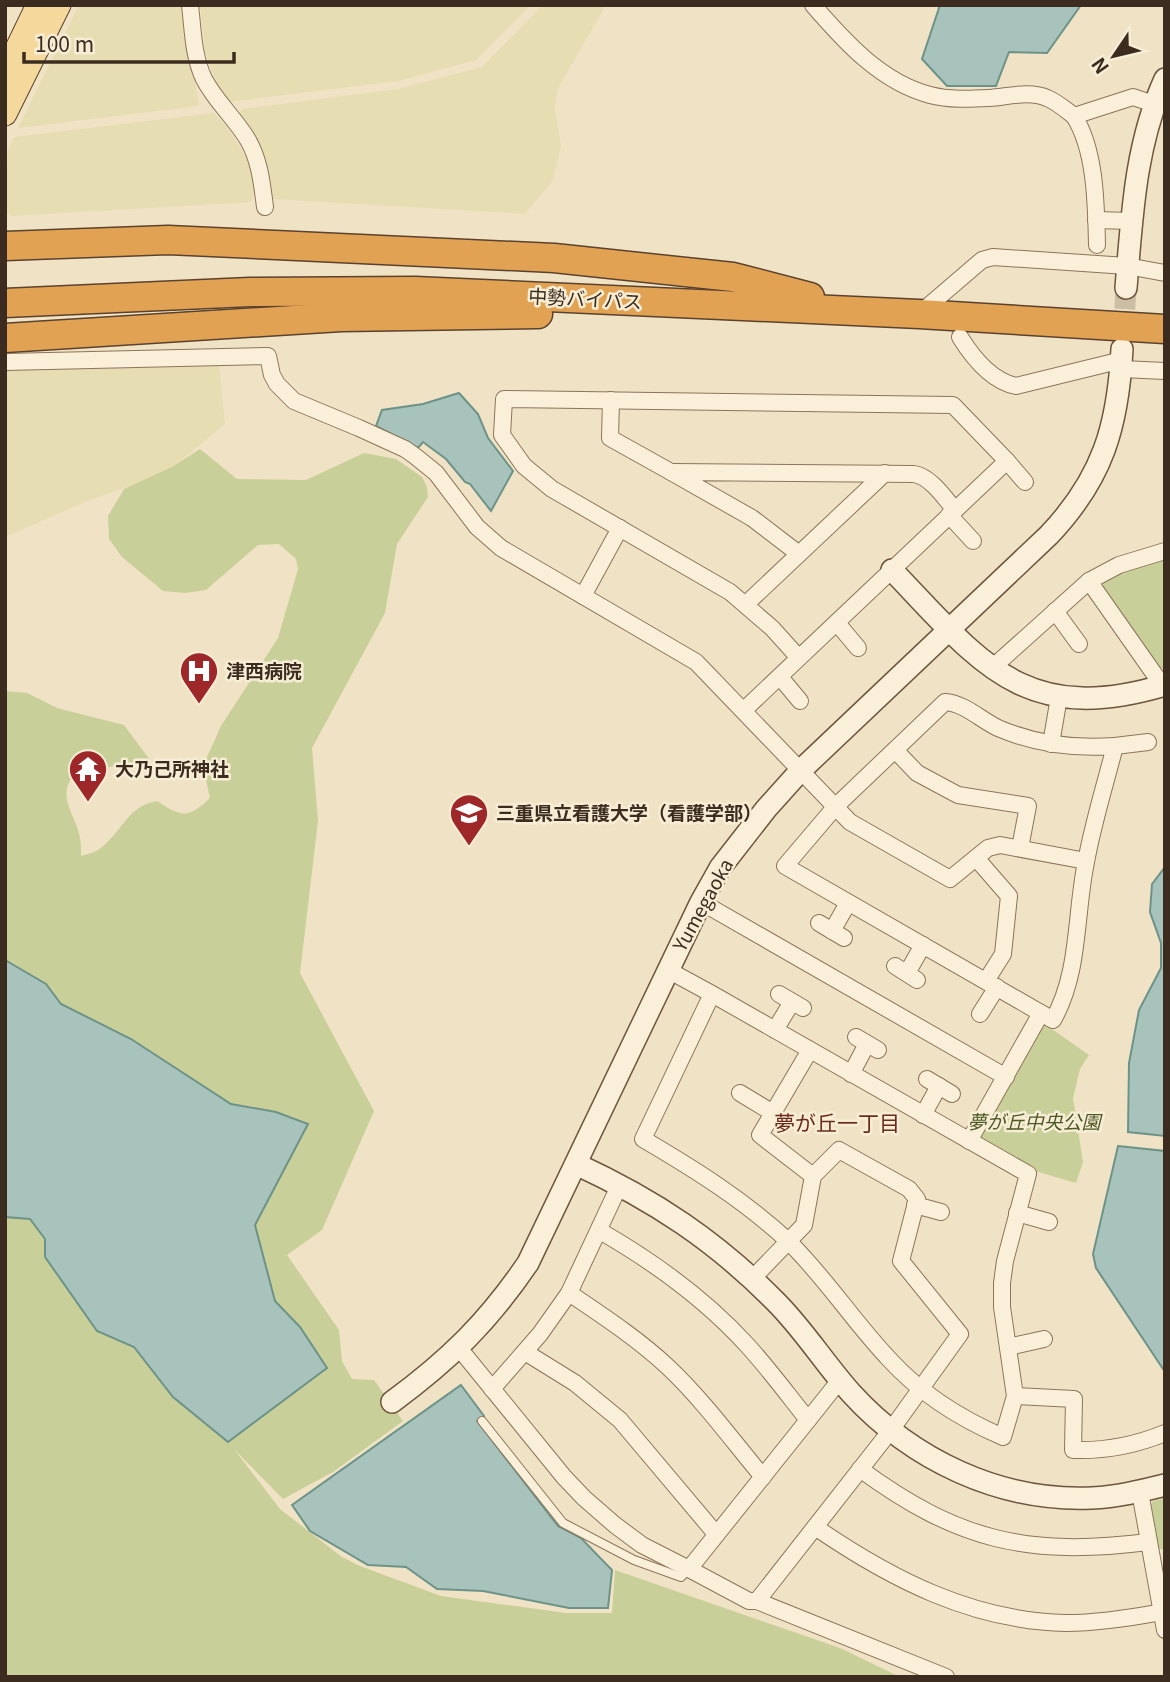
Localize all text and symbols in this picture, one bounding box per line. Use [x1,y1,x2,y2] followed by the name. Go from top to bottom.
[24,21,234,65] scale bar
[1079,21,1149,91] north arrow
[35,28,94,58] text: 100 m
[1084,53,1114,80] text: N
[528,281,643,314] street label: 中勢バイパス
[178,650,220,705] hospital icon: 津西病院
[226,656,302,683] place label: 津西病院
[67,748,109,803] temple icon: 大乃己所神社
[115,754,229,781] place label: 大乃己所神社
[448,792,490,847] school or university icon: 三重県立看護大学（看護学部）
[496,798,762,825] place label: 三重県立看護大学（看護学部）
[665,853,738,956] street label: Yumegaoka
[774,1107,900,1137] district label: 夢が丘一丁目
[967,1107,1103,1134] park label: 夢が丘中央公園

